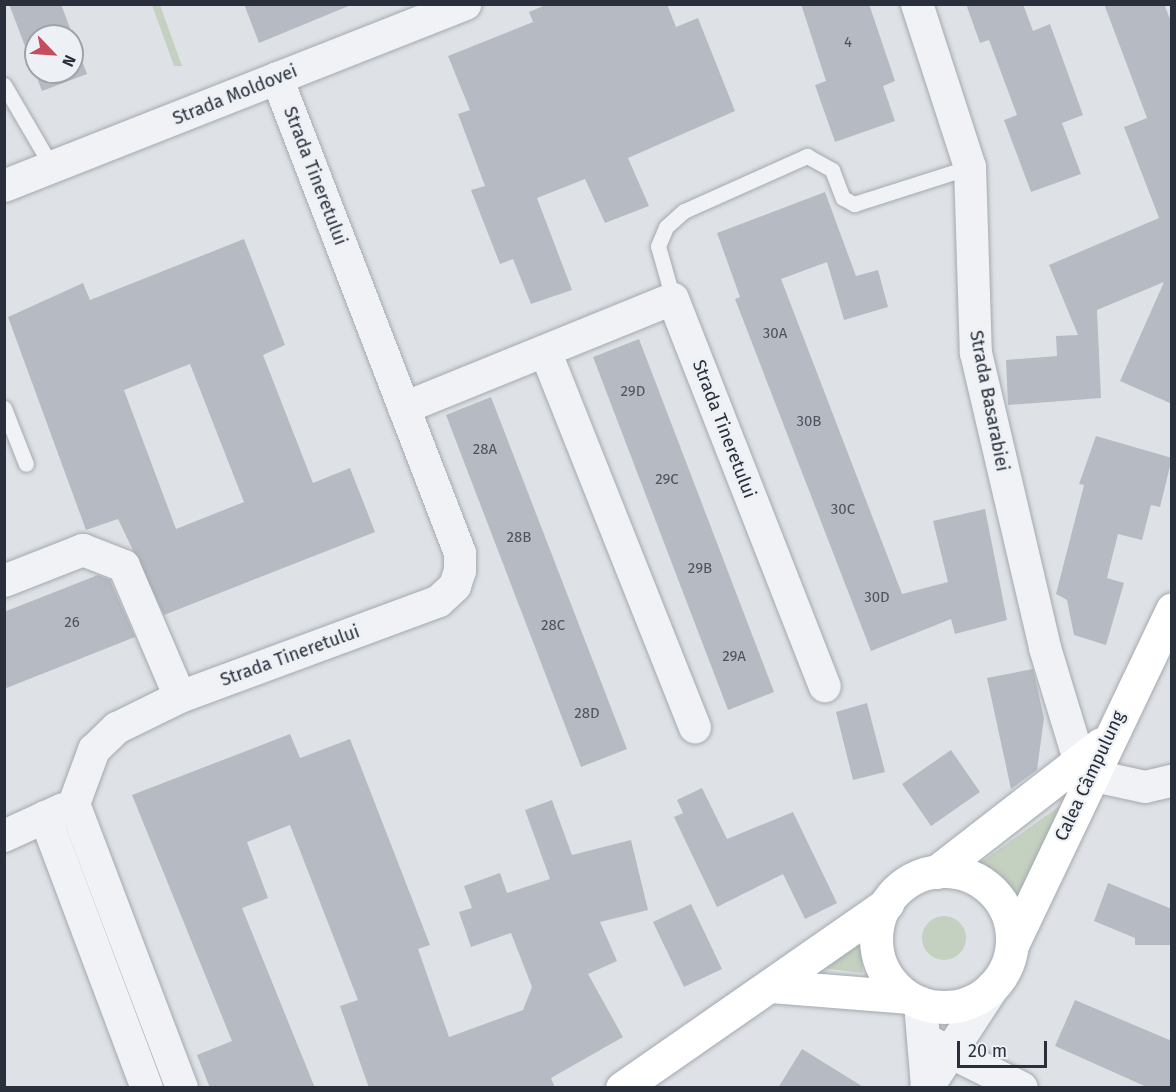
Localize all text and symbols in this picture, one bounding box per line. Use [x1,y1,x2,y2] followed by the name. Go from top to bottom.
[24,24,84,84] north arrow
[844,34,852,52] house number: 4
[58,52,80,70] text: N
[170,60,300,130] street label: Strada Moldovei
[279,104,351,248] street label: Strada Tineretului
[763,325,787,343] house number: 30A
[965,329,1013,473] street label: Strada Basarabiei
[688,357,760,501] street label: Strada Tineretului
[621,383,645,401] house number: 29D
[797,413,821,431] house number: 30B
[473,441,497,459] house number: 28A
[655,471,679,489] house number: 29C
[831,501,855,519] house number: 30C
[507,529,531,547] house number: 28B
[688,560,712,578] house number: 29B
[864,589,890,607] house number: 30D
[64,614,80,632] house number: 26
[541,617,565,635] house number: 28C
[217,621,363,691] street label: Strada Tineretului
[722,648,746,666] house number: 29A
[574,705,600,723] house number: 28D
[1050,708,1130,844] street label: Calea Câmpulung
[960,1029,1050,1067] scale bar
[968,1040,1007,1062] text: 20 m

